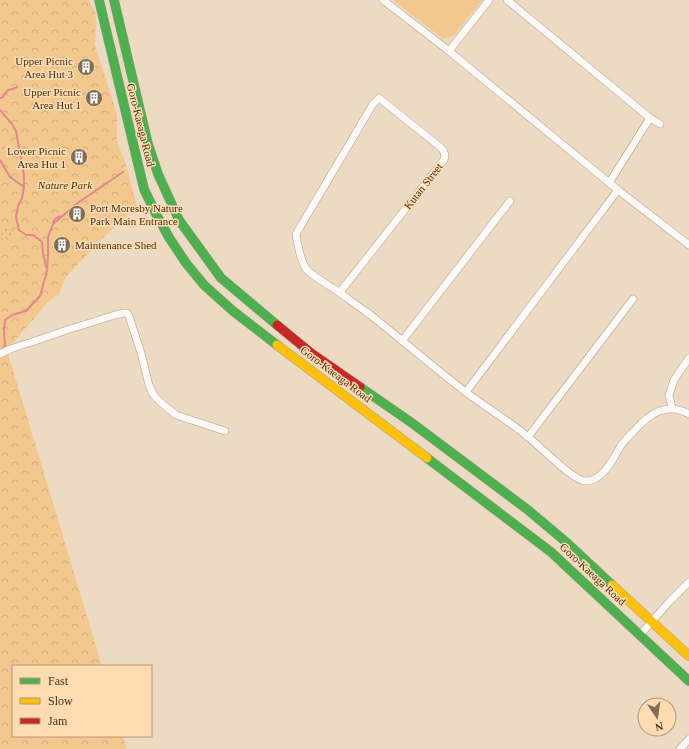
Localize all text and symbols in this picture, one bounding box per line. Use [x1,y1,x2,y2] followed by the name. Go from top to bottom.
[15,55,73,80] place label: Upper Picnic Area Hut 3
[76,57,96,77] building icon: Upper Picnic Area Hut 3
[125,82,157,168] street label: Goro-Kaeaga Road
[23,86,81,111] place label: Upper Picnic Area Hut 1
[84,88,104,108] building icon: Upper Picnic Area Hut 1
[7,145,66,170] place label: Lower Picnic Area Hut 1
[69,147,89,167] building icon: Lower Picnic Area Hut 1
[401,161,445,211] street label: Kutan Street
[37,179,93,191] park label: Nature Park
[90,202,183,227] place label: Port Moresby Nature Park Main Entrance
[67,204,87,224] building icon: Port Moresby Nature Park Main Entrance
[52,235,72,255] building icon: Maintenance Shed
[75,239,157,251] place label: Maintenance Shed
[298,344,374,405] street label: Goro-Kaeaga Road
[558,541,629,608] street label: Goro-Kaeaga Road
[12,665,152,737] legend
[48,674,69,688] text: Fast
[48,694,73,708] text: Slow
[637,697,677,737] north arrow
[48,714,68,728] text: Jam
[654,720,664,733] text: N

